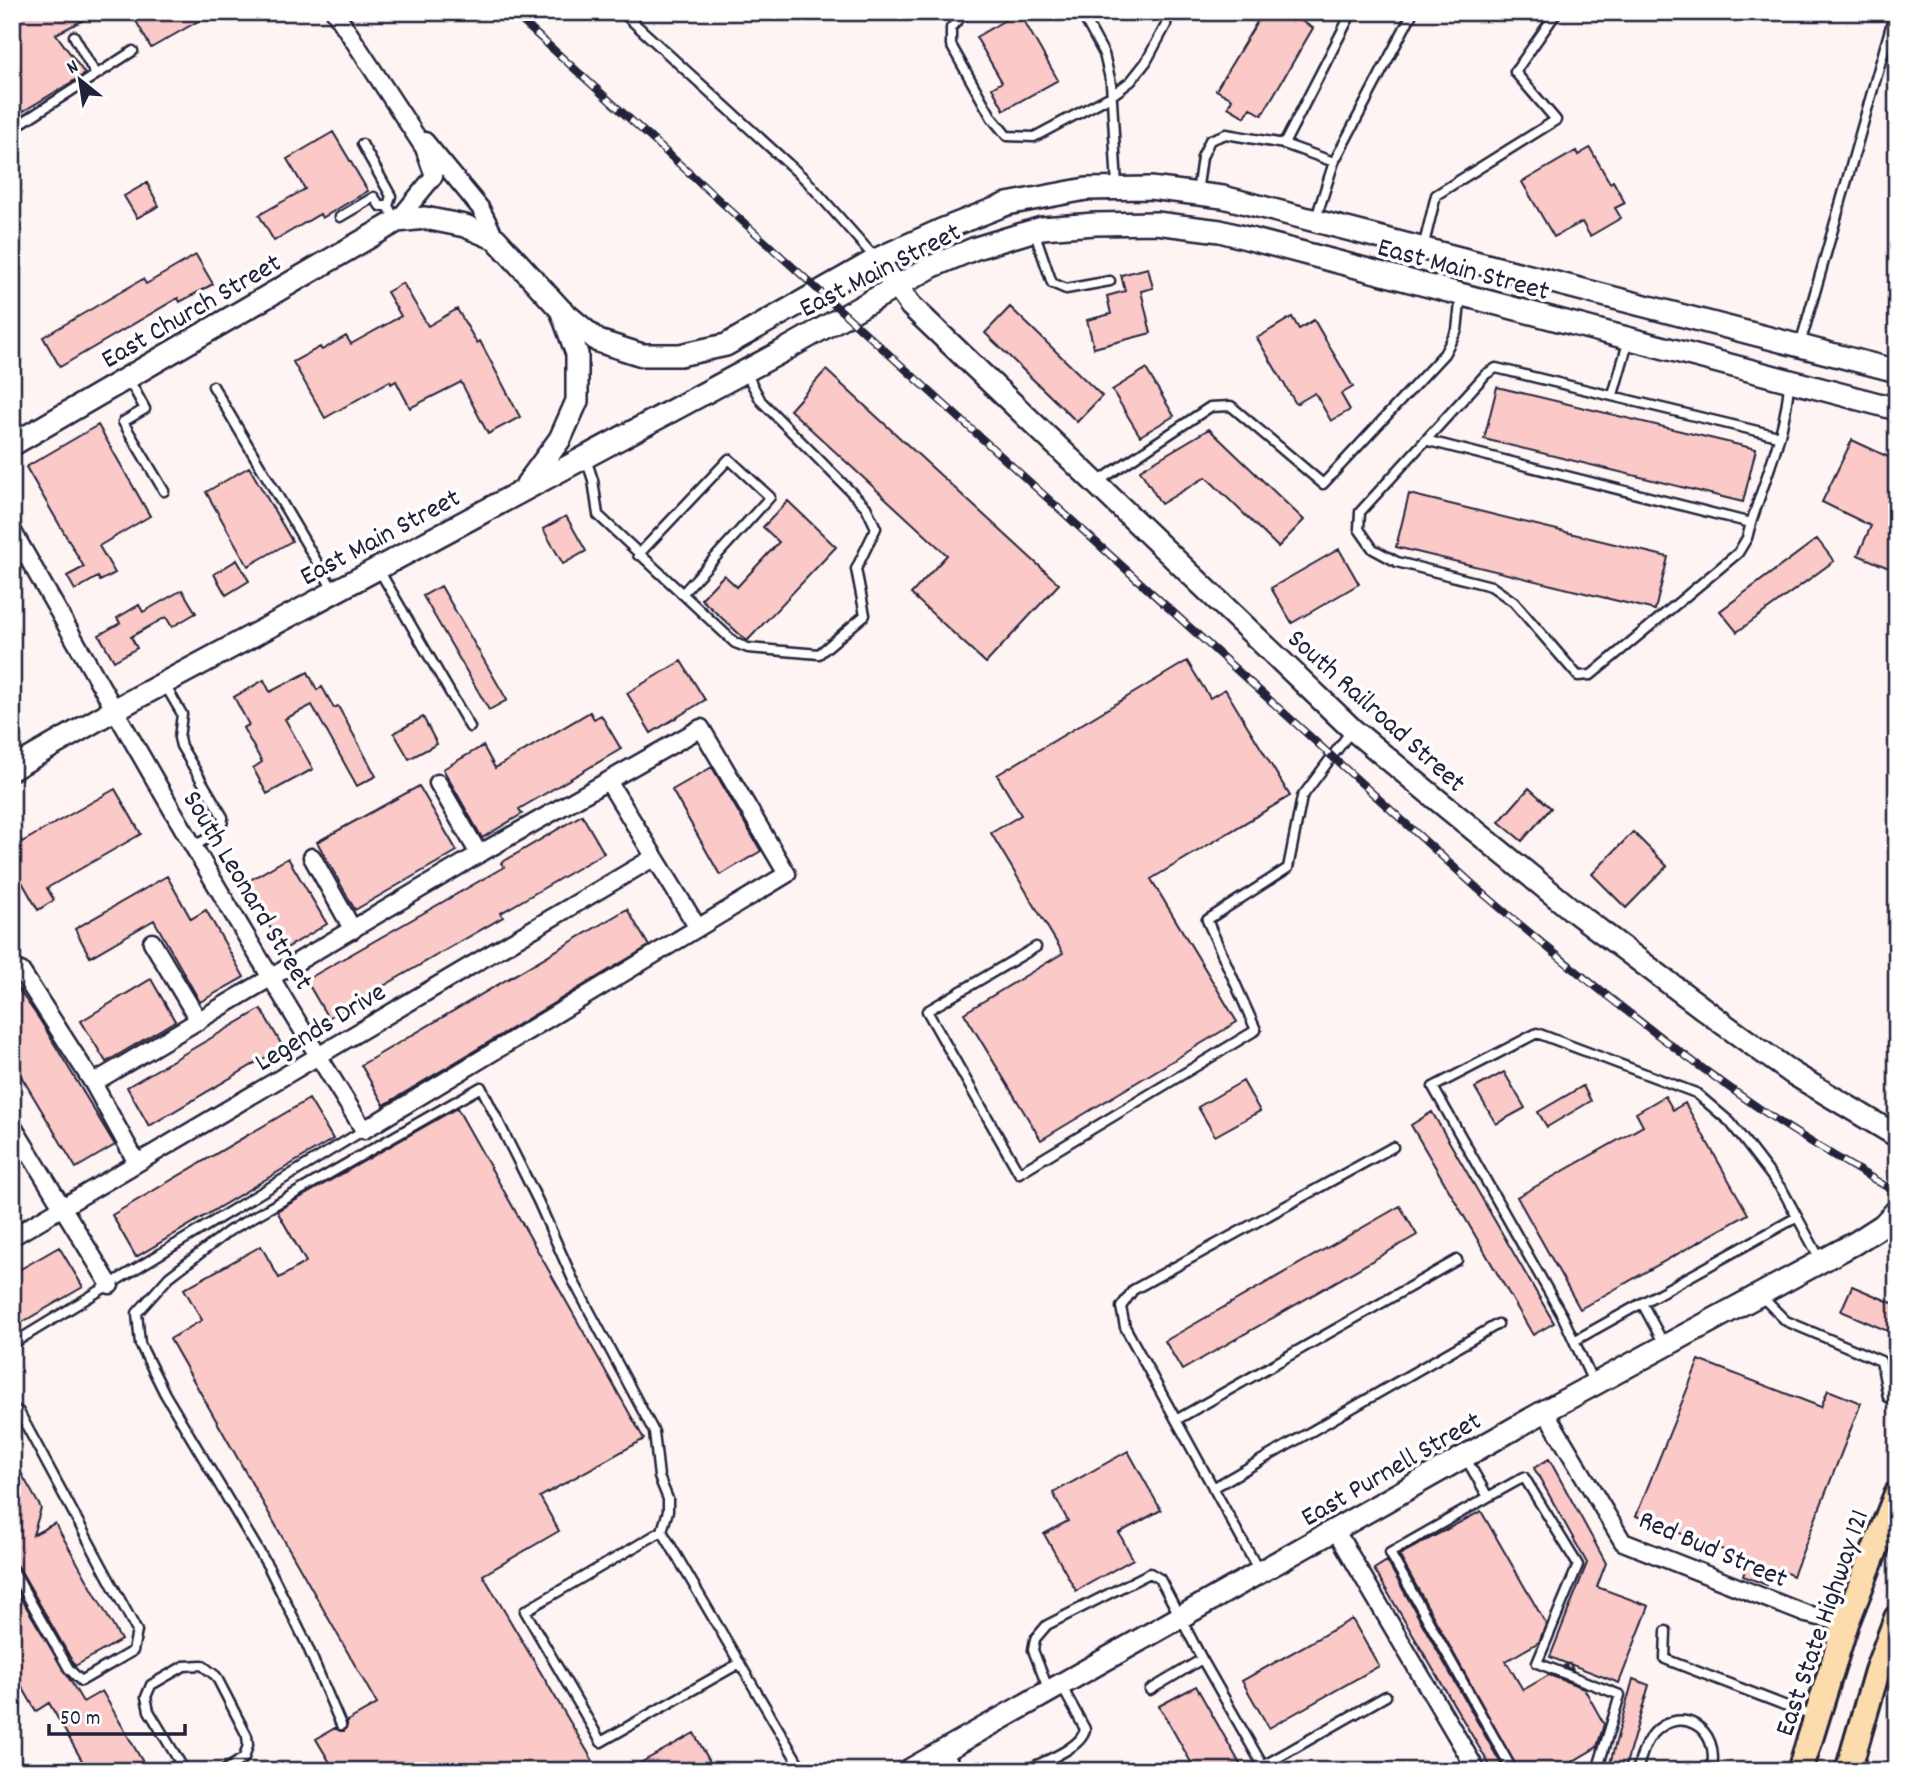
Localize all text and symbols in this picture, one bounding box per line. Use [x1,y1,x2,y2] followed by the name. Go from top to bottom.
[46,46,116,116] north arrow
[62,54,84,82] text: N
[794,215,969,330] street label: East Main Street
[1372,230,1553,314] street label: East Main Street
[95,246,290,381] street label: East Church Street
[294,480,469,598] street label: East Main Street
[1276,621,1473,804] street label: South Railroad Street
[170,784,321,999] street label: South Leonard Street
[248,974,395,1084] street label: Legends Drive
[1295,1403,1490,1539] street label: East Purnell Street
[1631,1502,1793,1601] street label: Red Bud Street
[1767,1505,1882,1742] street label: East State Highway 121
[49,1692,186,1736] scale bar
[60,1705,100,1735] text: 50 m

